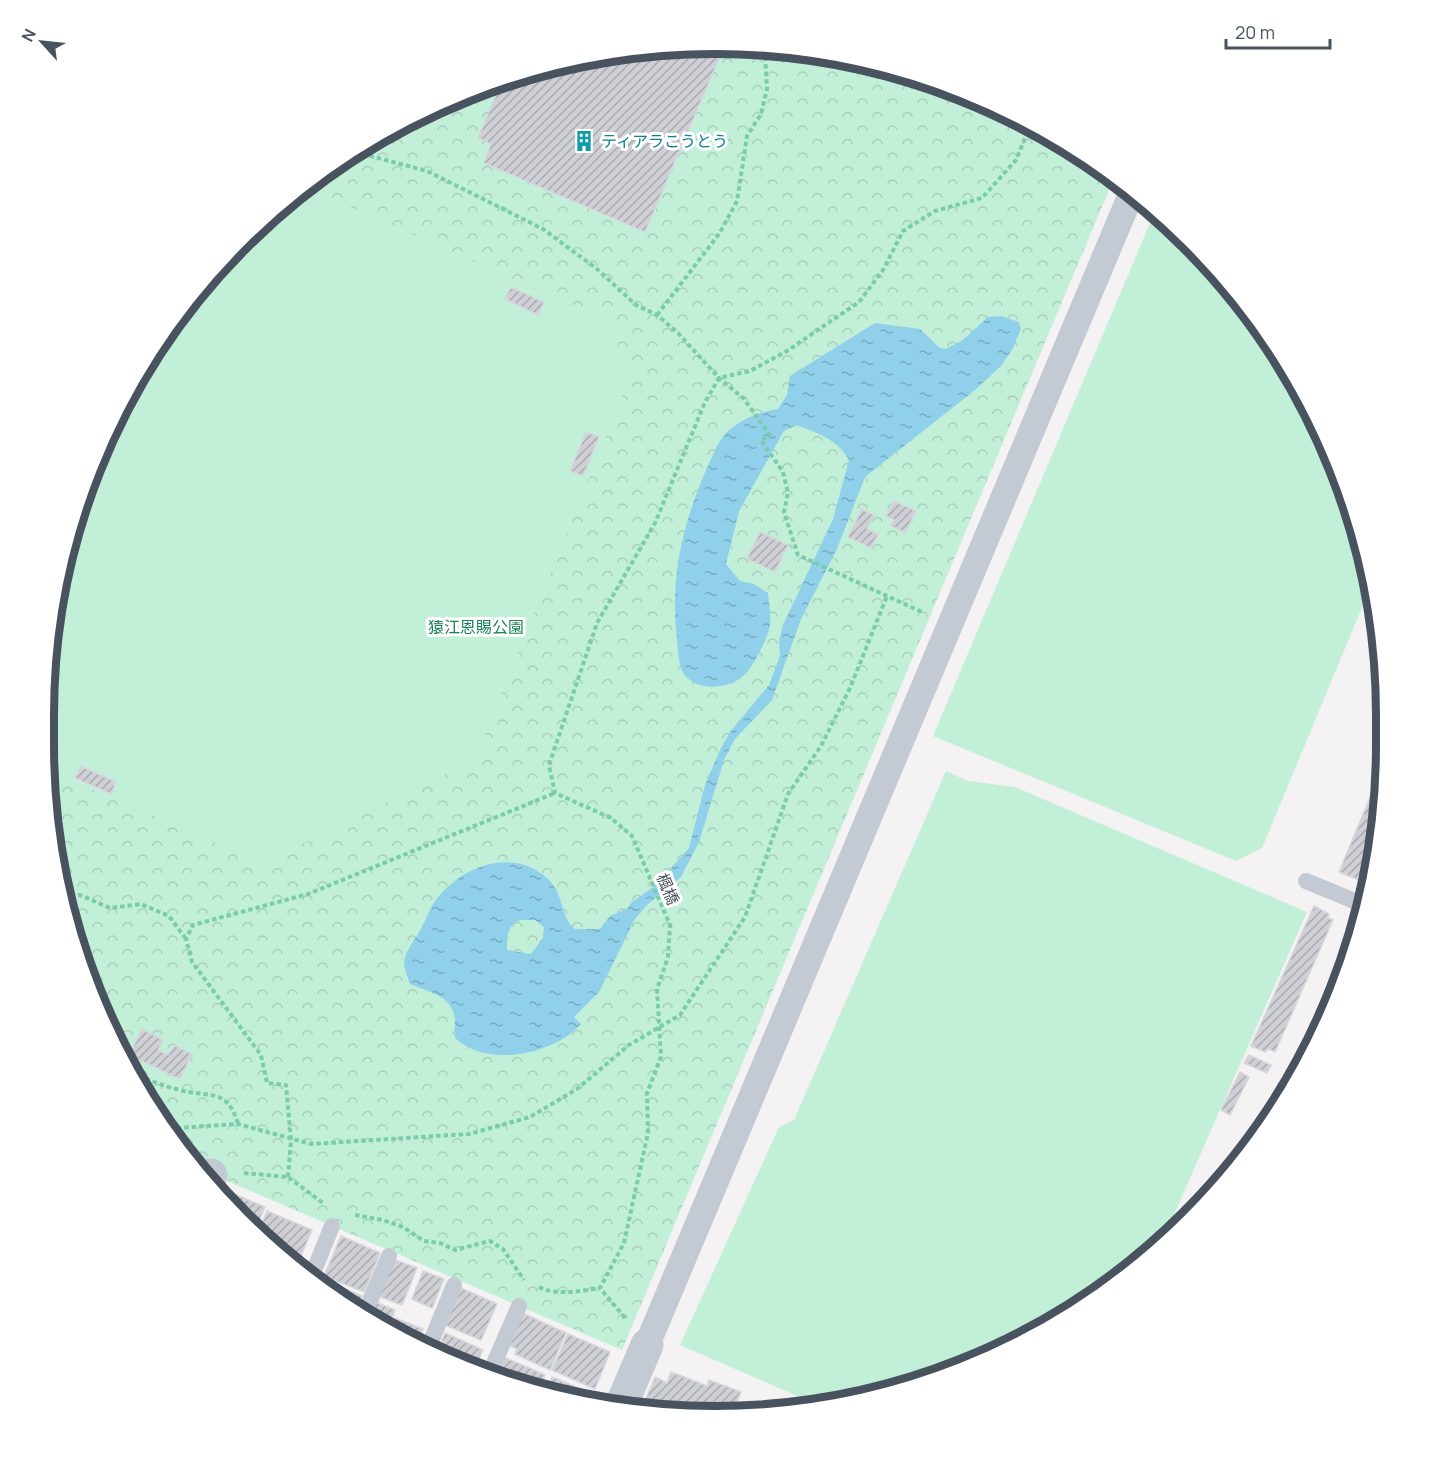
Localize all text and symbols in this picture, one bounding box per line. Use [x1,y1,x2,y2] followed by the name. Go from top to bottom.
[12,12,72,72] north arrow
[1226,12,1330,50] scale bar
[1235,20,1275,44] text: 20 m
[16,25,41,45] text: N
[572,129,596,153] building icon: ティアラこうとう
[601,130,728,152] place label: ティアラこうとう
[428,616,524,638] park label: 猿江恩賜公園
[652,870,684,908] street label: 楓橋

